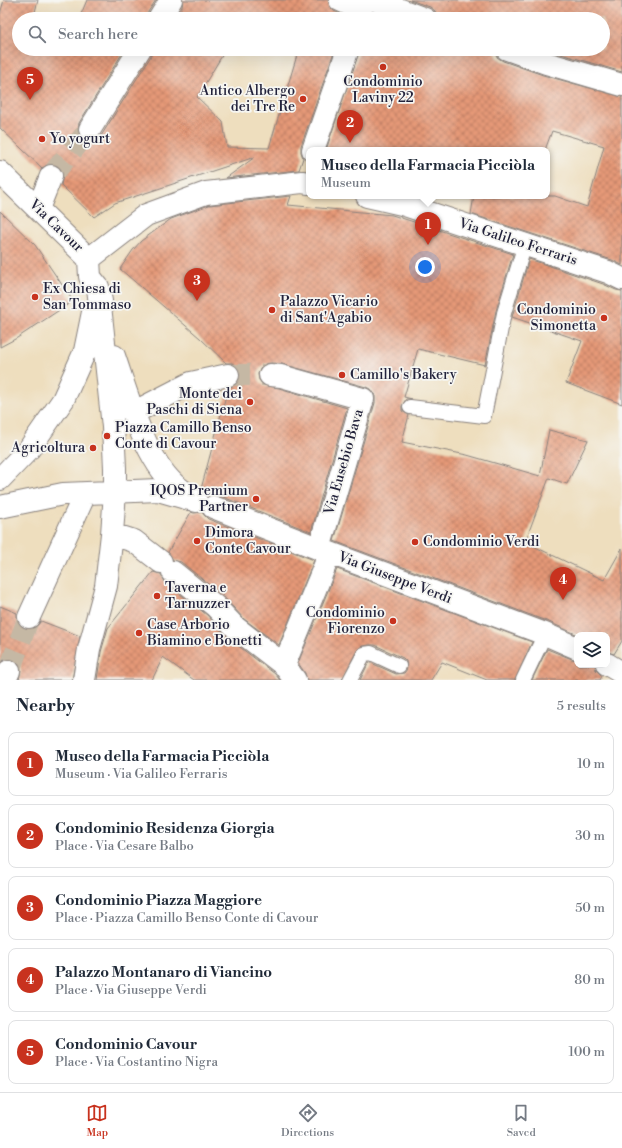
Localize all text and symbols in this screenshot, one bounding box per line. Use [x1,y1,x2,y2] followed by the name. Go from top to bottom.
[12,12,610,56] search box
[26,23,48,45] icon: search
[58,25,138,44] text: Search here
[378,62,388,72] marker: Condominio Laviny 22
[17,67,43,100] pin: 5
[343,73,423,107] place label: Condominio Laviny 22
[199,82,295,116] place label: Antico Albergo dei Tre Re
[298,94,308,104] marker: Antico Albergo dei Tre Re
[337,110,363,143] pin: 2
[49,130,110,148] place label: Yo yogurt
[37,134,47,144] marker: Yo yogurt
[306,147,550,199] popup
[321,156,535,175] text: Museo della Farmacia Picciòla
[321,175,371,191] text: Museum
[24,195,87,256] street label: Via Cavour
[415,212,441,245] pin: 1
[455,214,580,270] street label: Via Galileo Ferraris
[415,257,435,277] your location
[184,268,210,301] pin: 3
[43,280,132,314] place label: Ex Chiesa di San Tommaso
[30,292,40,302] marker: Ex Chiesa di San Tommaso
[280,293,378,327] place label: Palazzo Vicario di Sant'Agabio
[517,301,597,335] place label: Condominio Simonetta
[267,305,277,315] marker: Palazzo Vicario di Sant'Agabio
[599,313,609,323] marker: Condominio Simonetta
[350,366,457,384] place label: Camillo's Bakery
[337,370,347,380] marker: Camillo's Bakery
[147,385,243,419] place label: Monte dei Paschi di Siena
[245,397,255,407] marker: Monte dei Paschi di Siena
[320,406,368,518] street label: Via Eusebio Bava
[115,419,252,453] place label: Piazza Camillo Benso Conte di Cavour
[102,431,112,441] marker: Piazza Camillo Benso Conte di Cavour
[10,439,86,457] place label: Agricoltura
[88,443,98,453] marker: Agricoltura
[150,482,248,516] place label: IQOS Premium Partner
[251,494,261,504] marker: IQOS Premium Partner
[205,524,291,558] place label: Dimora Conte Cavour
[423,533,540,551] place label: Condominio Verdi
[192,536,202,546] marker: Dimora Conte Cavour
[410,537,420,547] marker: Condominio Verdi
[335,548,455,608] street label: Via Giuseppe Verdi
[550,567,576,600] pin: 4
[165,579,230,613] place label: Taverna e Tarnuzzer
[152,591,162,601] marker: Taverna e Tarnuzzer
[306,604,385,638] place label: Condominio Fiorenzo
[146,616,263,650] place label: Case Arborio Biamino e Bonetti
[388,616,398,626] marker: Condominio Fiorenzo
[134,628,144,638] marker: Case Arborio Biamino e Bonetti
[574,632,610,668] map controls
[574,632,610,668] button: layers
[16,695,75,717] text: Nearby
[557,698,606,714] text: 5 results
[55,747,269,766] text: Museo della Farmacia Picciòla
[27,756,33,772] text: 1
[577,756,605,772] text: 10 m
[55,766,227,782] text: Museum · Via Galileo Ferraris
[55,819,275,838] text: Condominio Residenza Giorgia
[26,828,34,844] text: 2
[575,828,605,844] text: 30 m
[55,838,194,854] text: Place · Via Cesare Balbo
[55,891,262,910] text: Condominio Piazza Maggiore
[26,900,34,916] text: 3
[575,900,605,916] text: 50 m
[55,910,318,926] text: Place · Piazza Camillo Benso Conte di Cavour
[55,963,272,982] text: Palazzo Montanaro di Viancino
[26,972,34,988] text: 4
[574,972,605,988] text: 80 m
[55,982,207,998] text: Place · Via Giuseppe Verdi
[55,1035,197,1054] text: Condominio Cavour
[26,1044,34,1060] text: 5
[569,1044,605,1060] text: 100 m
[55,1054,218,1070] text: Place · Via Costantino Nigra
[86,1102,108,1140] tab: Map
[281,1102,334,1140] tab: Directions
[507,1102,536,1140] tab: Saved

